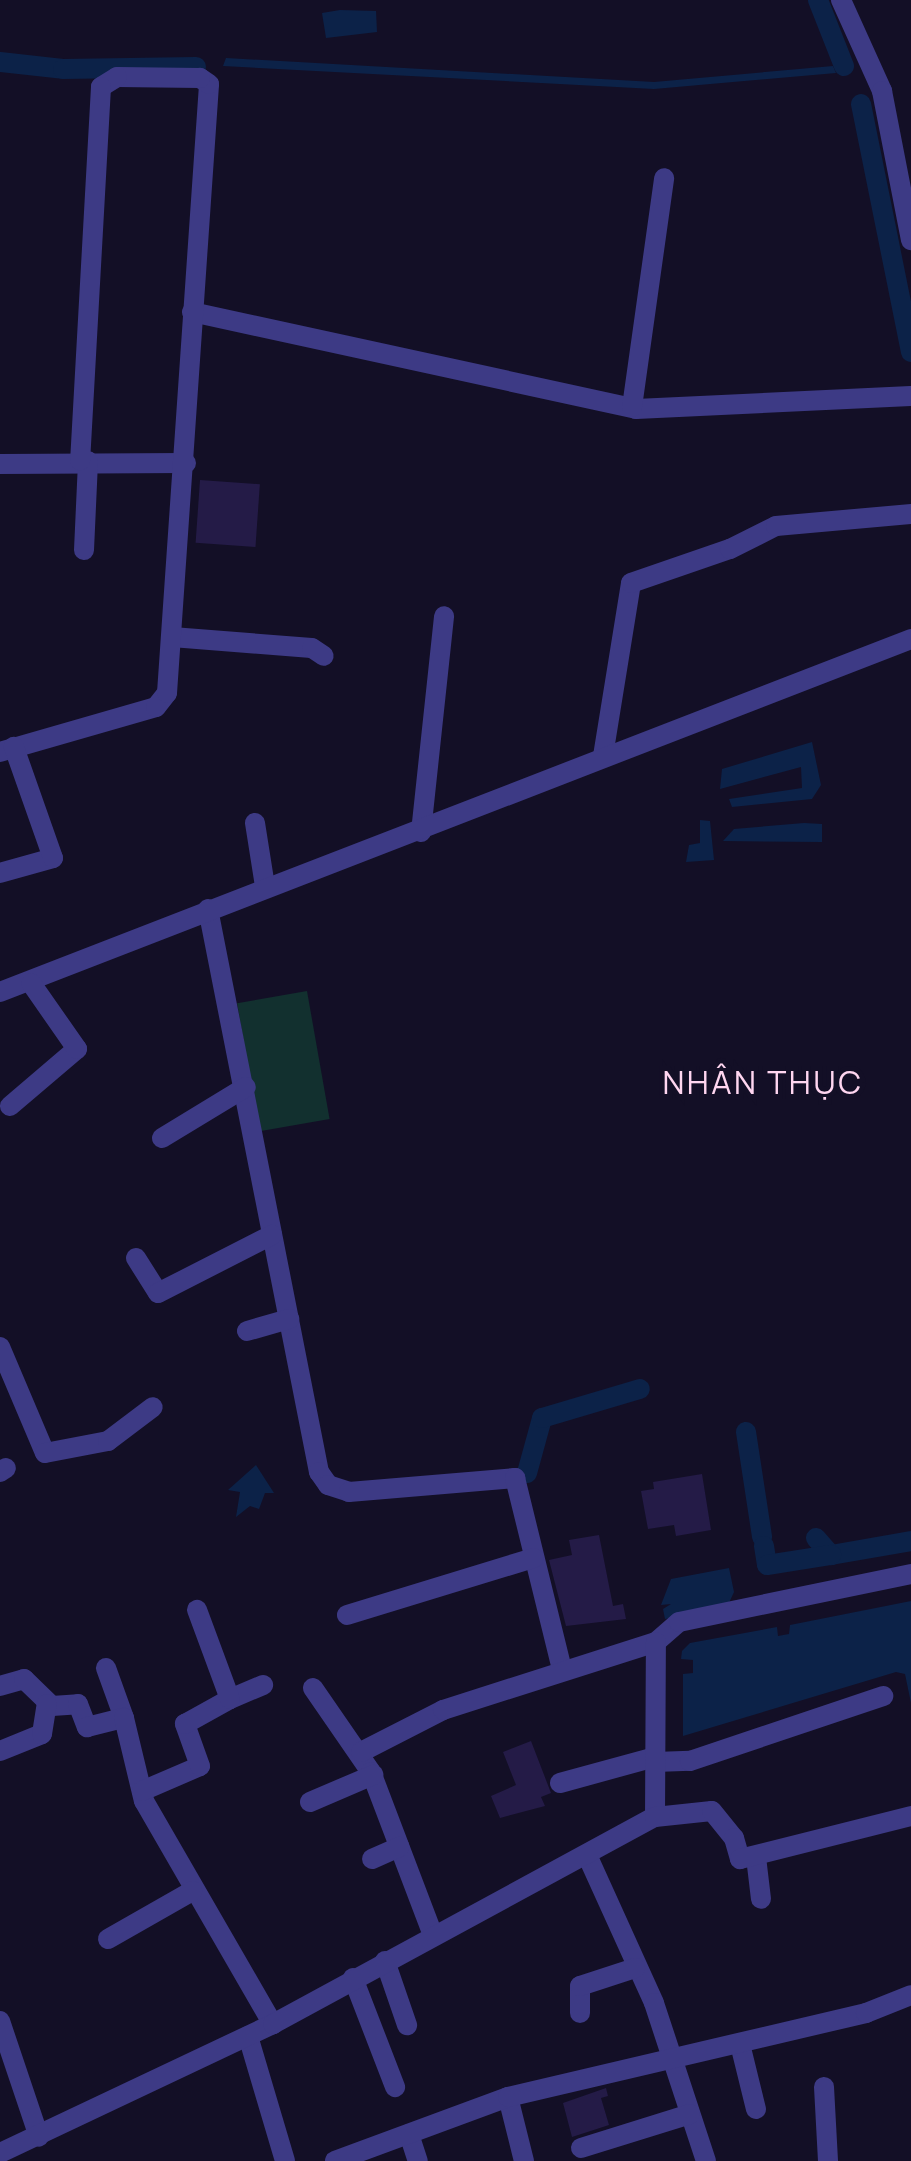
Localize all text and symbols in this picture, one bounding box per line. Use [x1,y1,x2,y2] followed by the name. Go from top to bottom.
[662,1063,864,1101] district label: NHÂN THỤC

